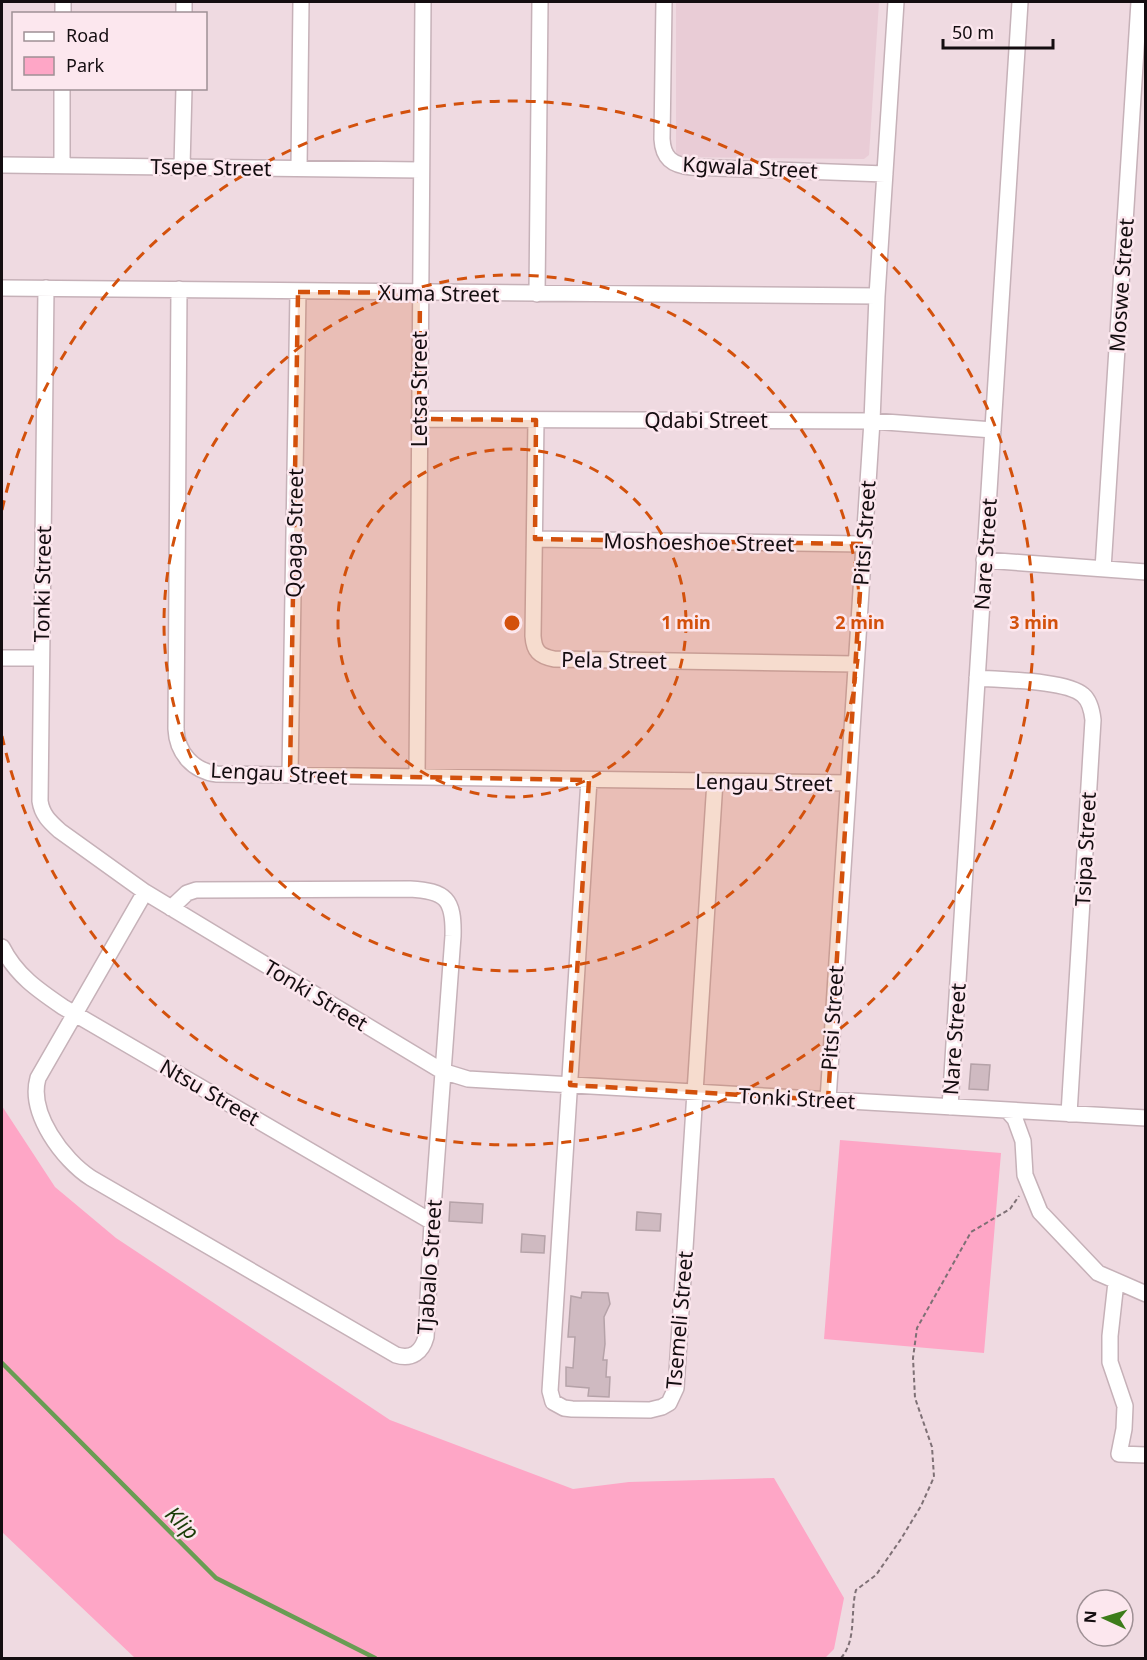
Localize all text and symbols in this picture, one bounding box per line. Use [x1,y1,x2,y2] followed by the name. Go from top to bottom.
[12,12,207,90] legend
[943,12,1052,50] scale bar
[952,20,994,44] text: 50 m
[66,23,109,47] text: Road
[66,53,104,77] text: Park
[682,149,819,185] street label: Kgwala Street
[150,152,272,182] street label: Tsepe Street
[1102,217,1140,353] street label: Moswe Street
[378,278,500,308] street label: Xuma Street
[405,330,433,447] street label: Letsa Street
[644,406,768,434] street label: Qdabi Street
[279,468,309,598] street label: Qoaga Street
[846,479,882,586] street label: Pitsi Street
[967,497,1003,611] street label: Nare Street
[27,525,57,643] street label: Tonki Street
[603,526,795,558] street label: Moshoeshoe Street
[661,610,711,634] text: 1 min
[835,610,885,634] text: 2 min
[1009,610,1059,634] text: 3 min
[502,613,522,633] centre of rings
[561,645,668,675] street label: Pela Street
[210,755,349,791] street label: Lengau Street
[695,767,833,797] street label: Lengau Street
[1068,791,1102,907] street label: Tsipa Street
[259,953,374,1037] street label: Tonki Street
[814,964,850,1071] street label: Pitsi Street
[936,982,972,1096] street label: Nare Street
[155,1052,265,1132] street label: Ntsu Street
[738,1081,856,1115] street label: Tonki Street
[410,1198,448,1336] street label: Tjabalo Street
[659,1249,699,1390] street label: Tsemeli Street
[159,1498,207,1546] water label: Klip
[1075,1588,1135,1648] north arrow
[1079,1610,1101,1624] text: N

